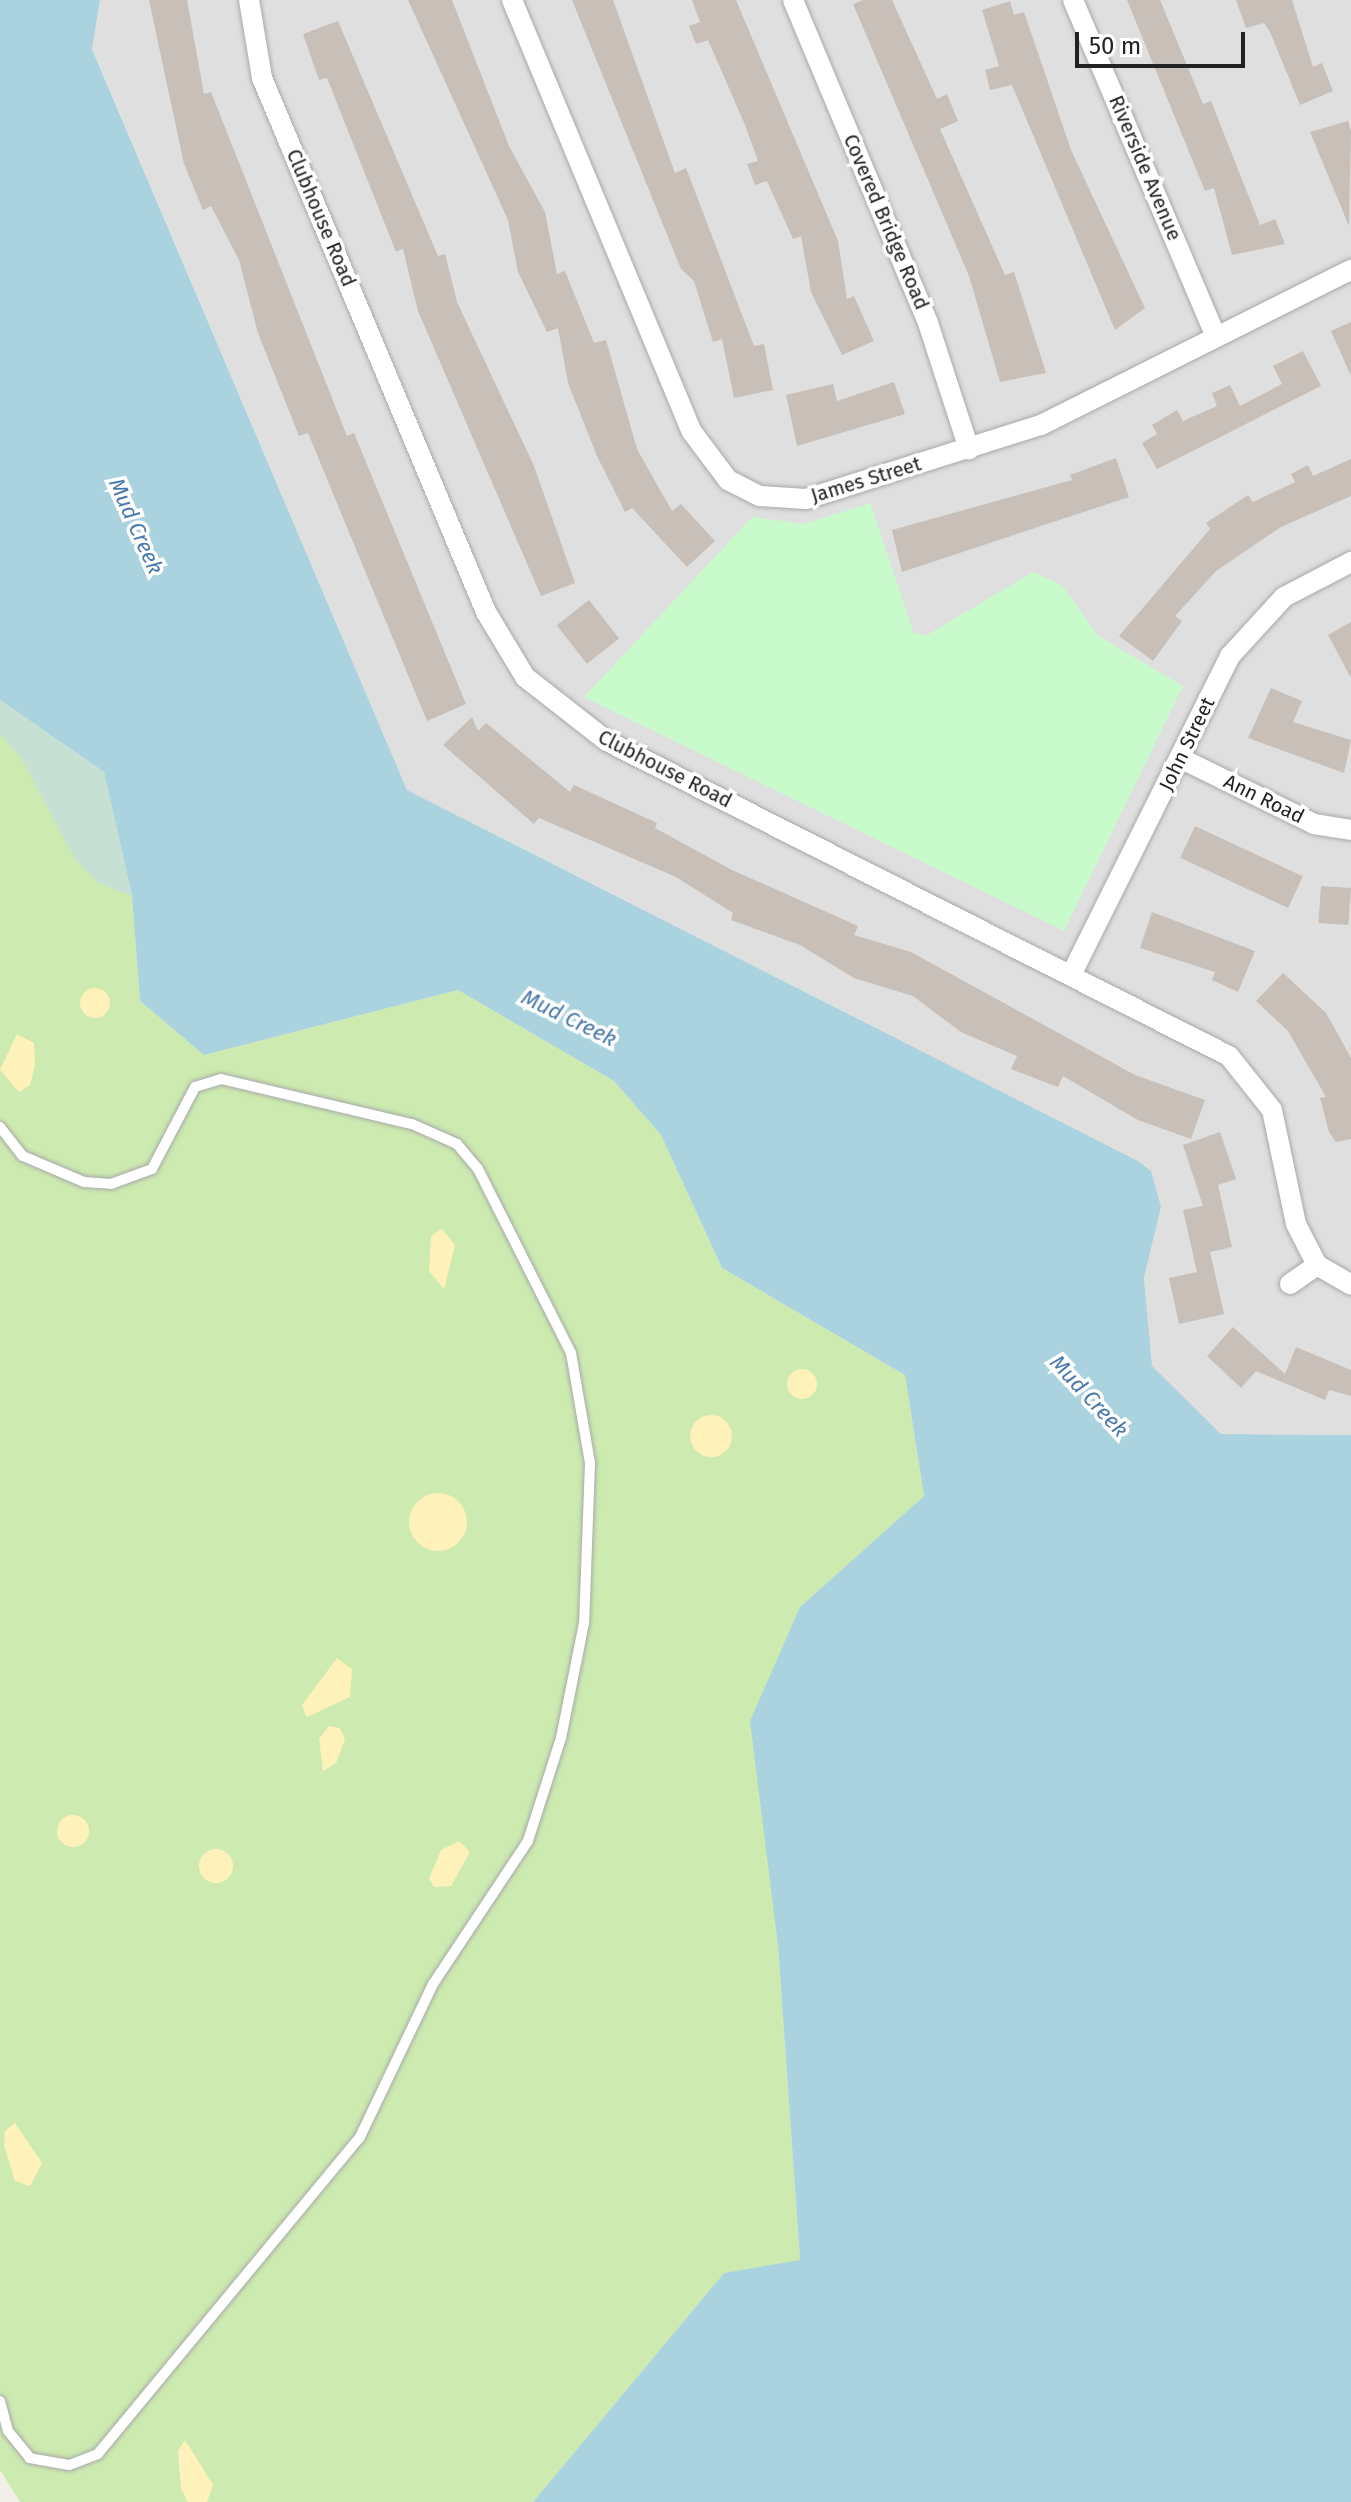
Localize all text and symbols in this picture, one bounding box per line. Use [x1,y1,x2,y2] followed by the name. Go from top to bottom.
[1079,16,1249,66] scale bar
[1089,32,1141,60] text: 50 m
[1104,92,1186,244] street label: Riverside Avenue
[838,131,934,313] street label: Covered Bridge Road
[281,146,361,290] street label: Clubhouse Road
[808,452,924,508] street label: James Street
[103,474,169,578] water label: Mud Creek
[1154,693,1220,795] street label: John Street
[594,725,736,813] street label: Clubhouse Road
[1220,769,1308,829] street label: Ann Road
[517,984,621,1052] water label: Mud Creek
[1044,1350,1134,1442] water label: Mud Creek

